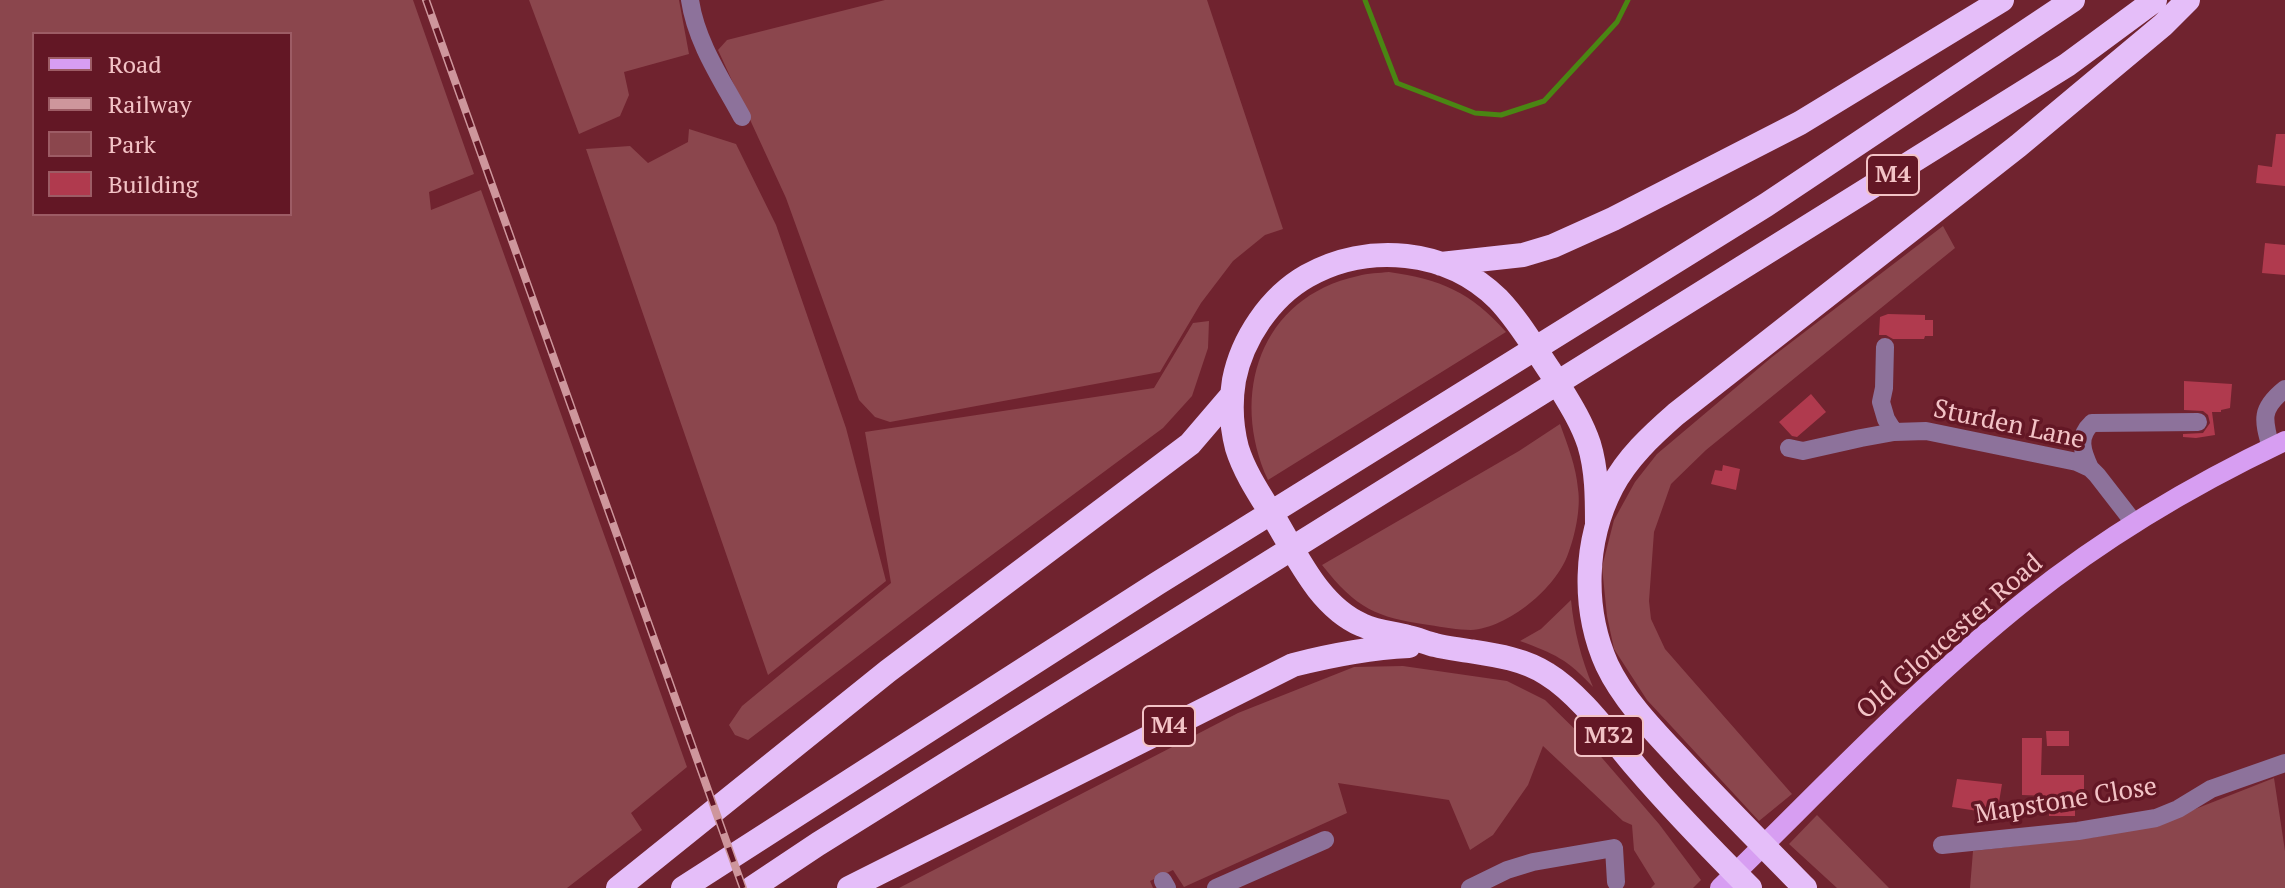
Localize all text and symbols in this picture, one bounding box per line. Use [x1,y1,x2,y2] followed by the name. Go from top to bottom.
[32,32,292,216] legend
[108,48,162,80] text: Road
[108,88,192,120] text: Railway
[108,128,156,160] text: Park
[1867,155,1919,195] road number: M4
[108,168,198,200] text: Building
[1931,394,2087,456] street label: Sturden Lane
[1851,548,2049,726] street label: Old Gloucester Road
[1143,706,1195,746] road number: M4
[1575,716,1643,756] road number: M32
[1973,771,2159,831] street label: Mapstone Close

